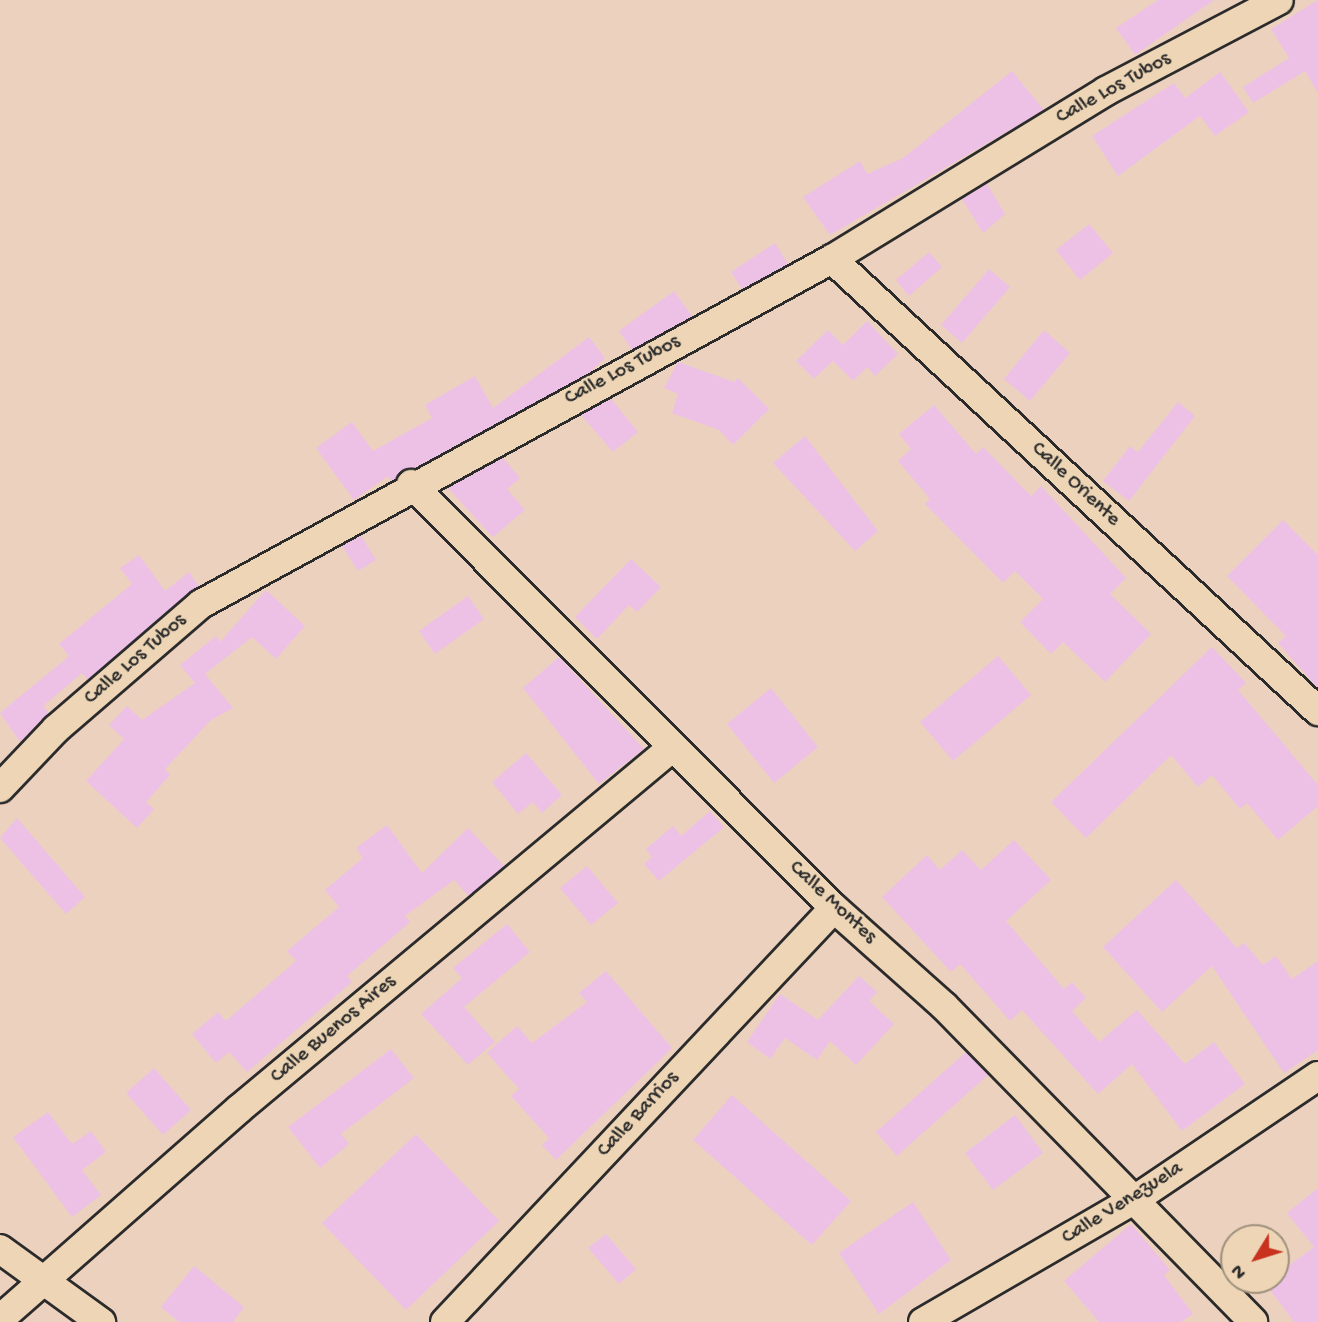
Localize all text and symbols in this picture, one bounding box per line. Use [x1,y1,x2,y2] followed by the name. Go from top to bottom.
[1052,47,1176,131] street label: Calle Los Tubos
[561,330,685,412] street label: Calle Los Tubos
[1025,437,1125,533] street label: Calle Oriente
[80,609,192,711] street label: Calle Los Tubos
[783,856,881,950] street label: Calle Montes
[266,970,402,1090] street label: Calle Buenos Aires
[593,1067,685,1163] street label: Calle Barrios
[1058,1157,1188,1251] street label: Calle Venezuela
[1220,1224,1290,1294] north arrow
[1227,1259,1253,1283] text: N

